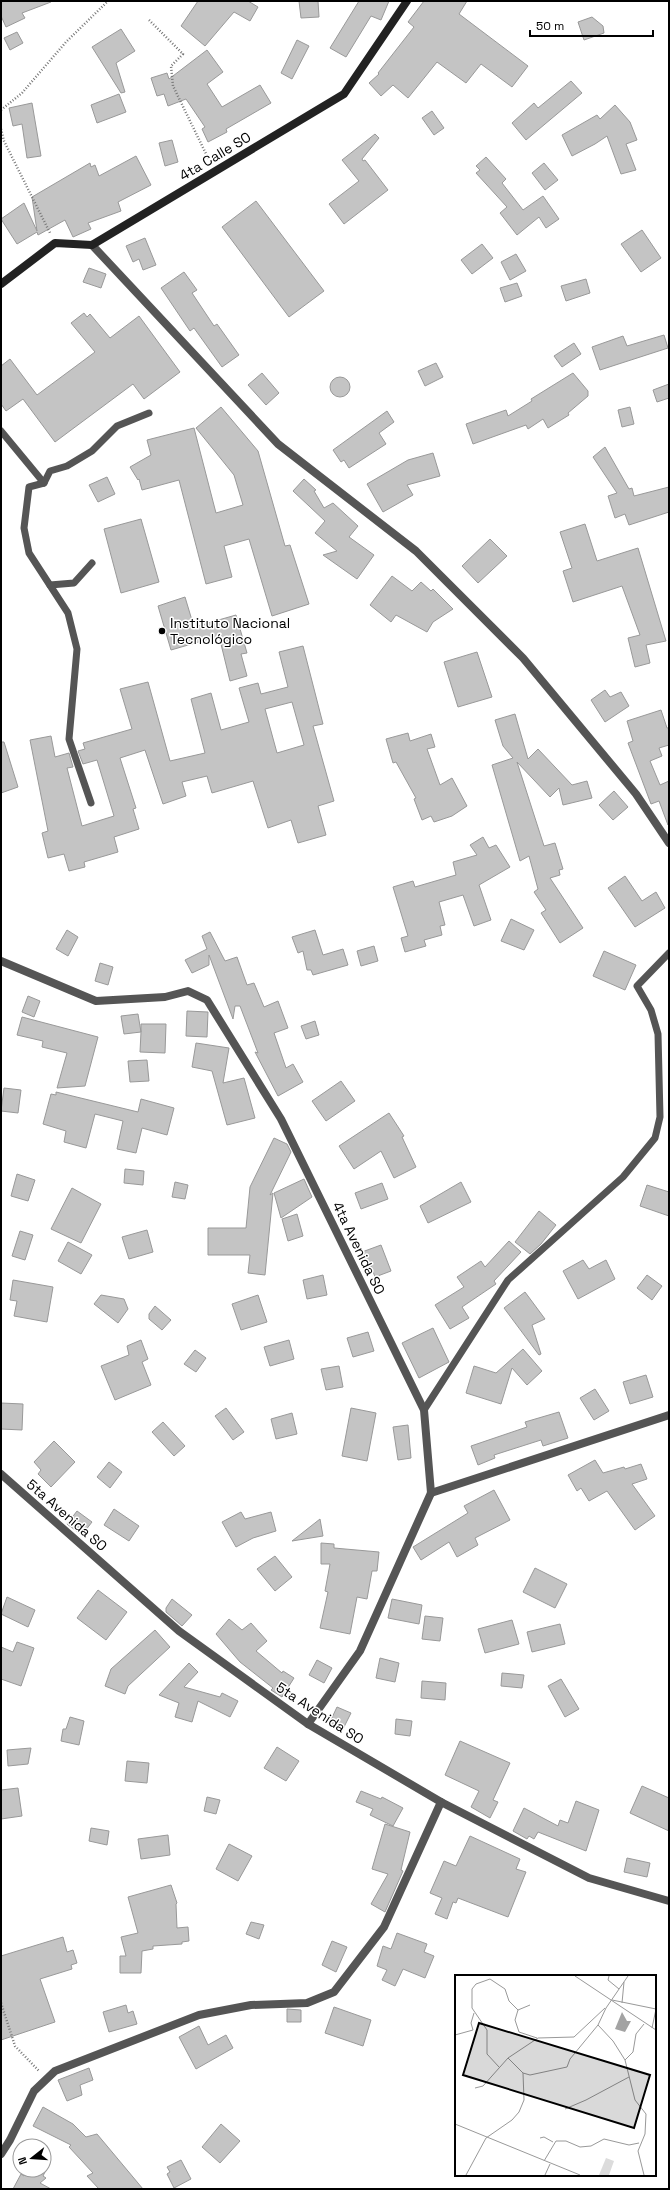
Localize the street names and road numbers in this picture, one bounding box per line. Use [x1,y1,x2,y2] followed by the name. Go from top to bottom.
[176,128,254,184] street label: 4ta Calle SO
[329,1199,389,1297] street label: 4ta Avenida SO
[23,1475,111,1555] street label: 5ta Avenida SO
[273,1678,367,1748] street label: 5ta Avenida SO

